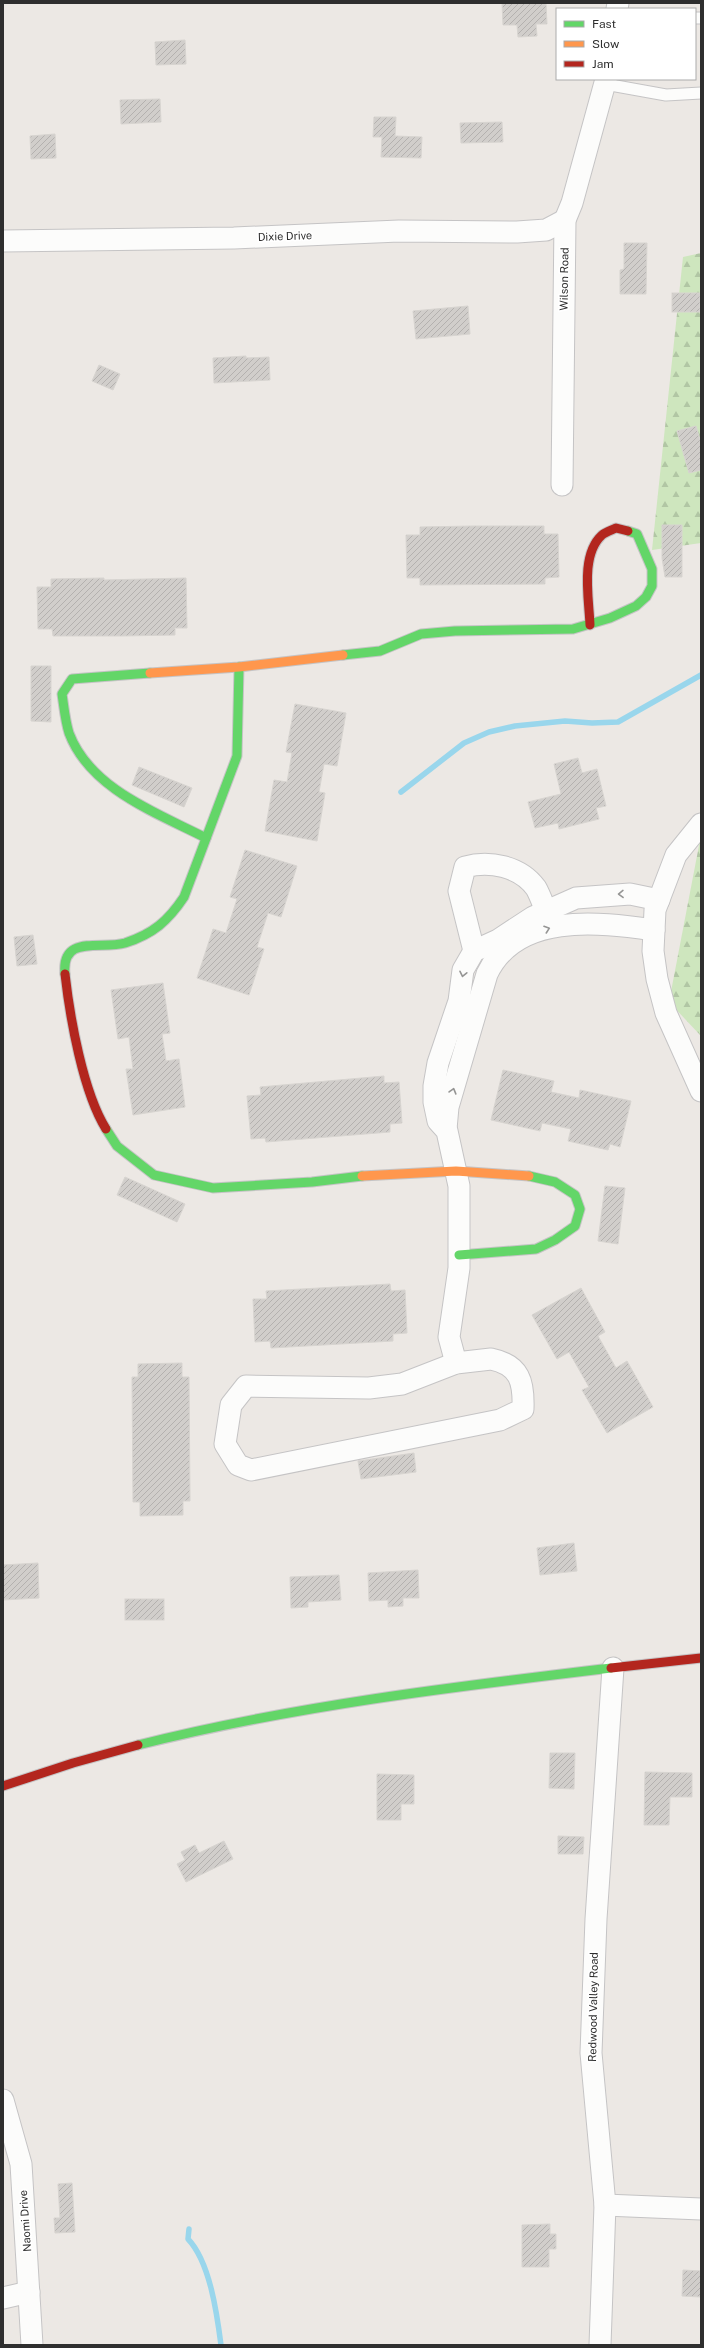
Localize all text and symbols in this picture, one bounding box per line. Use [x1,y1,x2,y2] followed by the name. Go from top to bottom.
[556,8,696,80] legend
[592,17,617,31] text: Fast
[592,37,620,51] text: Slow
[592,57,614,71] text: Jam
[258,229,312,243] street label: Dixie Drive
[557,247,571,311] street label: Wilson Road
[618,890,624,898] one-way arrow
[543,925,550,934] one-way arrow
[459,971,467,977] one-way arrow
[448,1088,457,1095] one-way arrow
[586,1952,600,2062] street label: Redwood Valley Road
[17,2190,33,2252] street label: Naomi Drive

